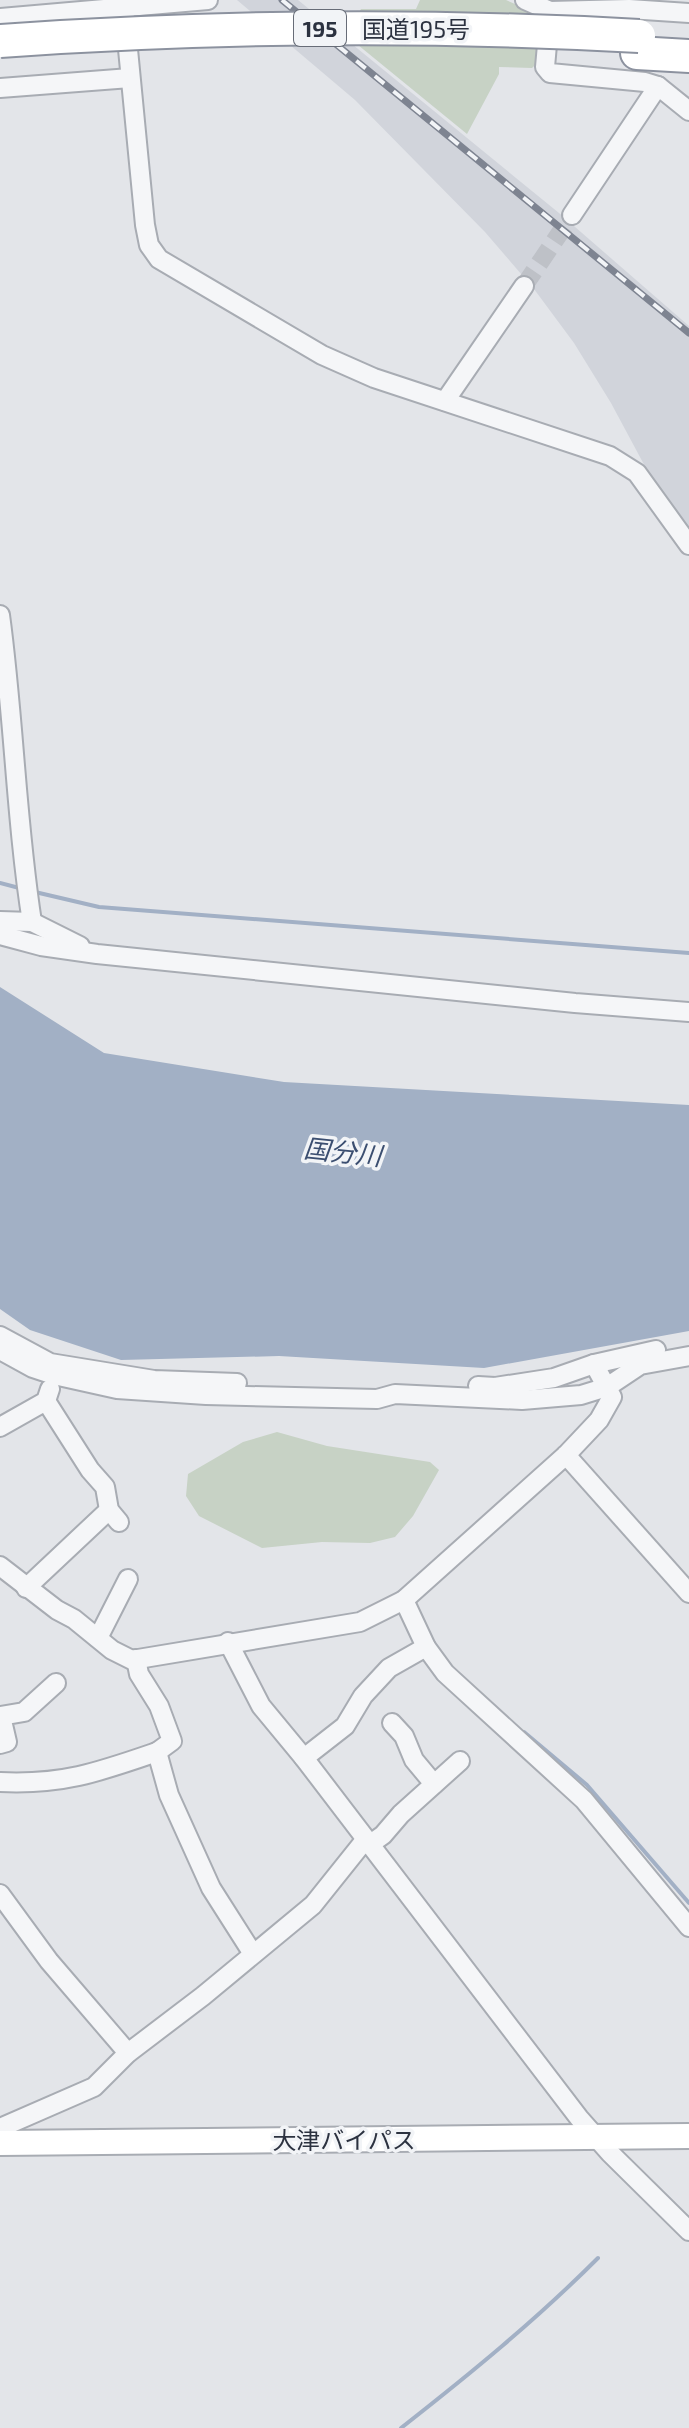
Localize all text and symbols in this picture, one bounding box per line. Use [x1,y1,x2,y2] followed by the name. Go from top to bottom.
[294,10,346,46] road number: 195
[362,14,470,43] street label: 国道195号
[303,1132,386,1171] water label: 国分川
[272,2125,416,2154] street label: 大津バイパス

